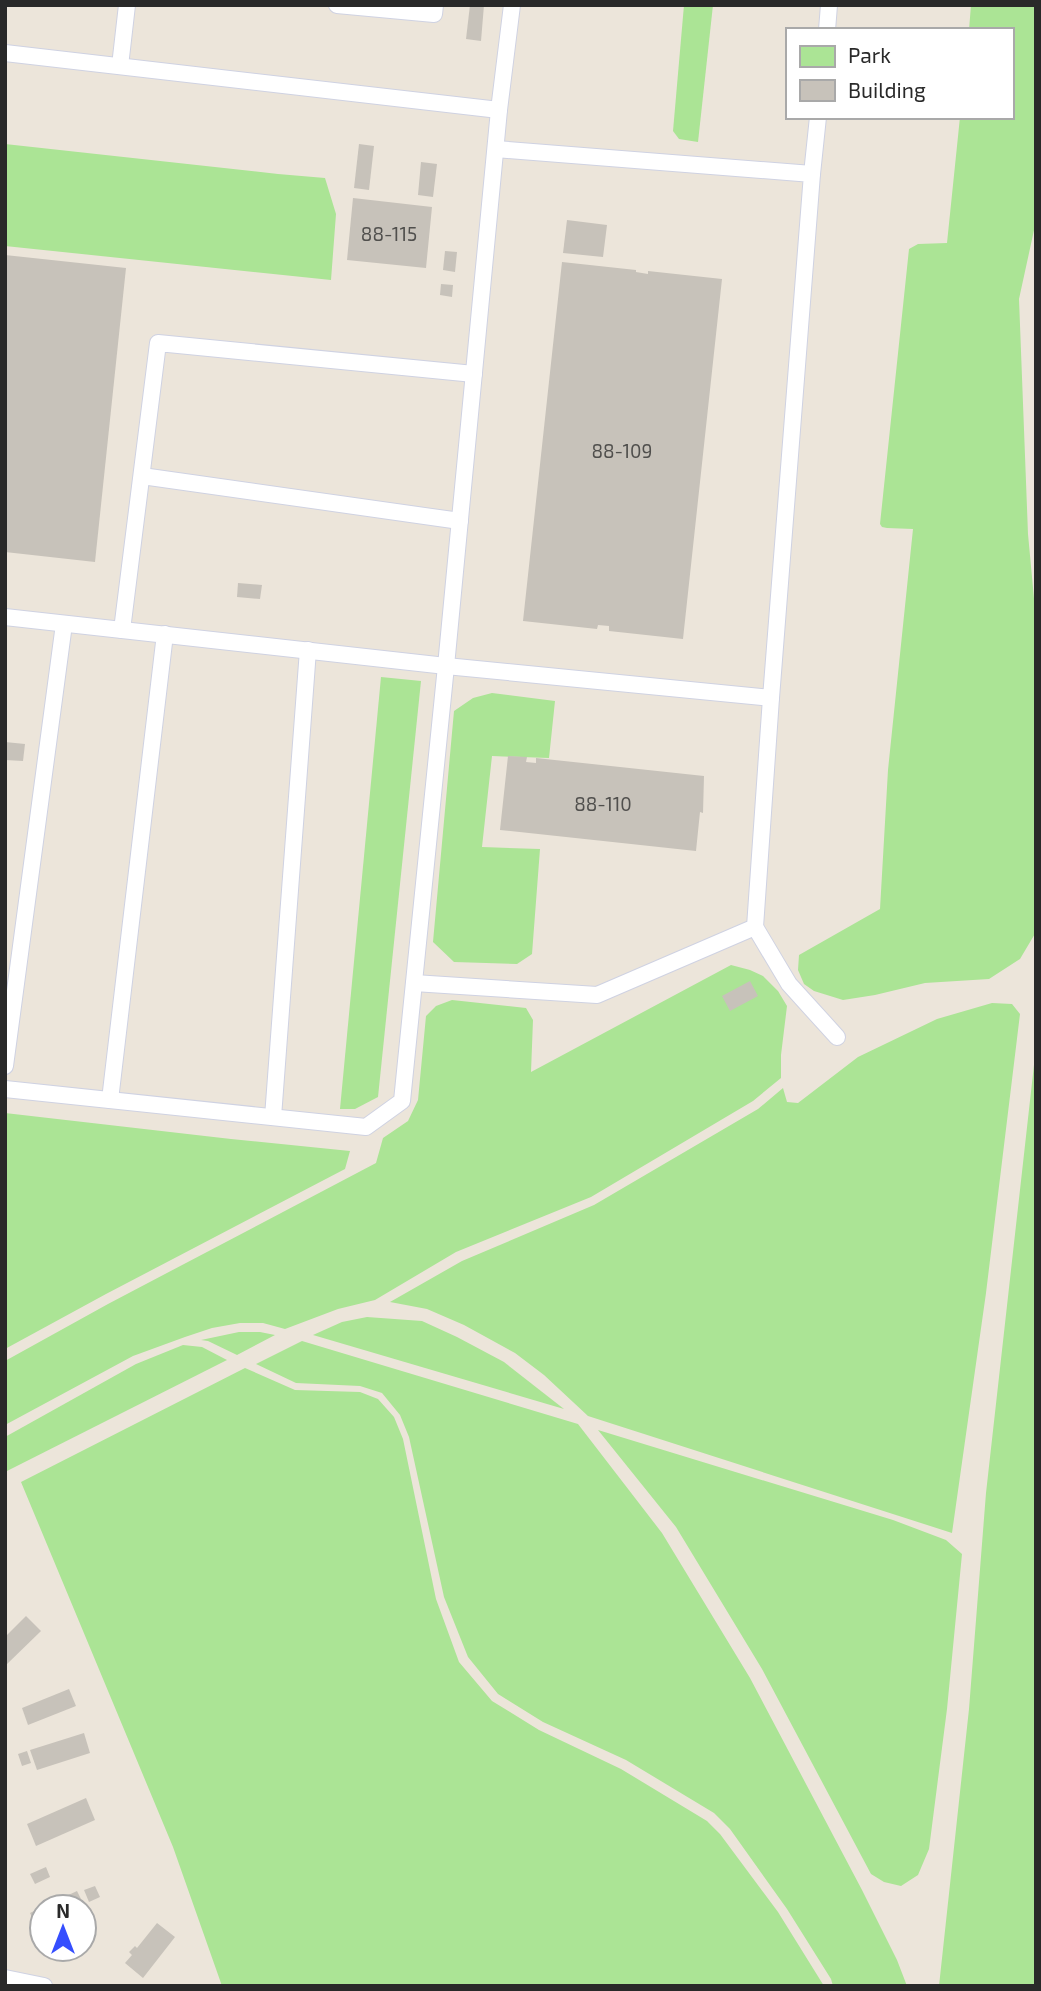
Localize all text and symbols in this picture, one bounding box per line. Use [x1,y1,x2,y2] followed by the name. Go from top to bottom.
[786,28,1013,119] legend
[848,42,891,67] text: Park
[848,77,926,102] text: Building
[361,222,417,245] house number: 88-115
[592,439,652,462] house number: 88-109
[574,792,632,815] house number: 88-110
[28,1893,98,1963] north arrow
[56,1899,70,1922] text: N

